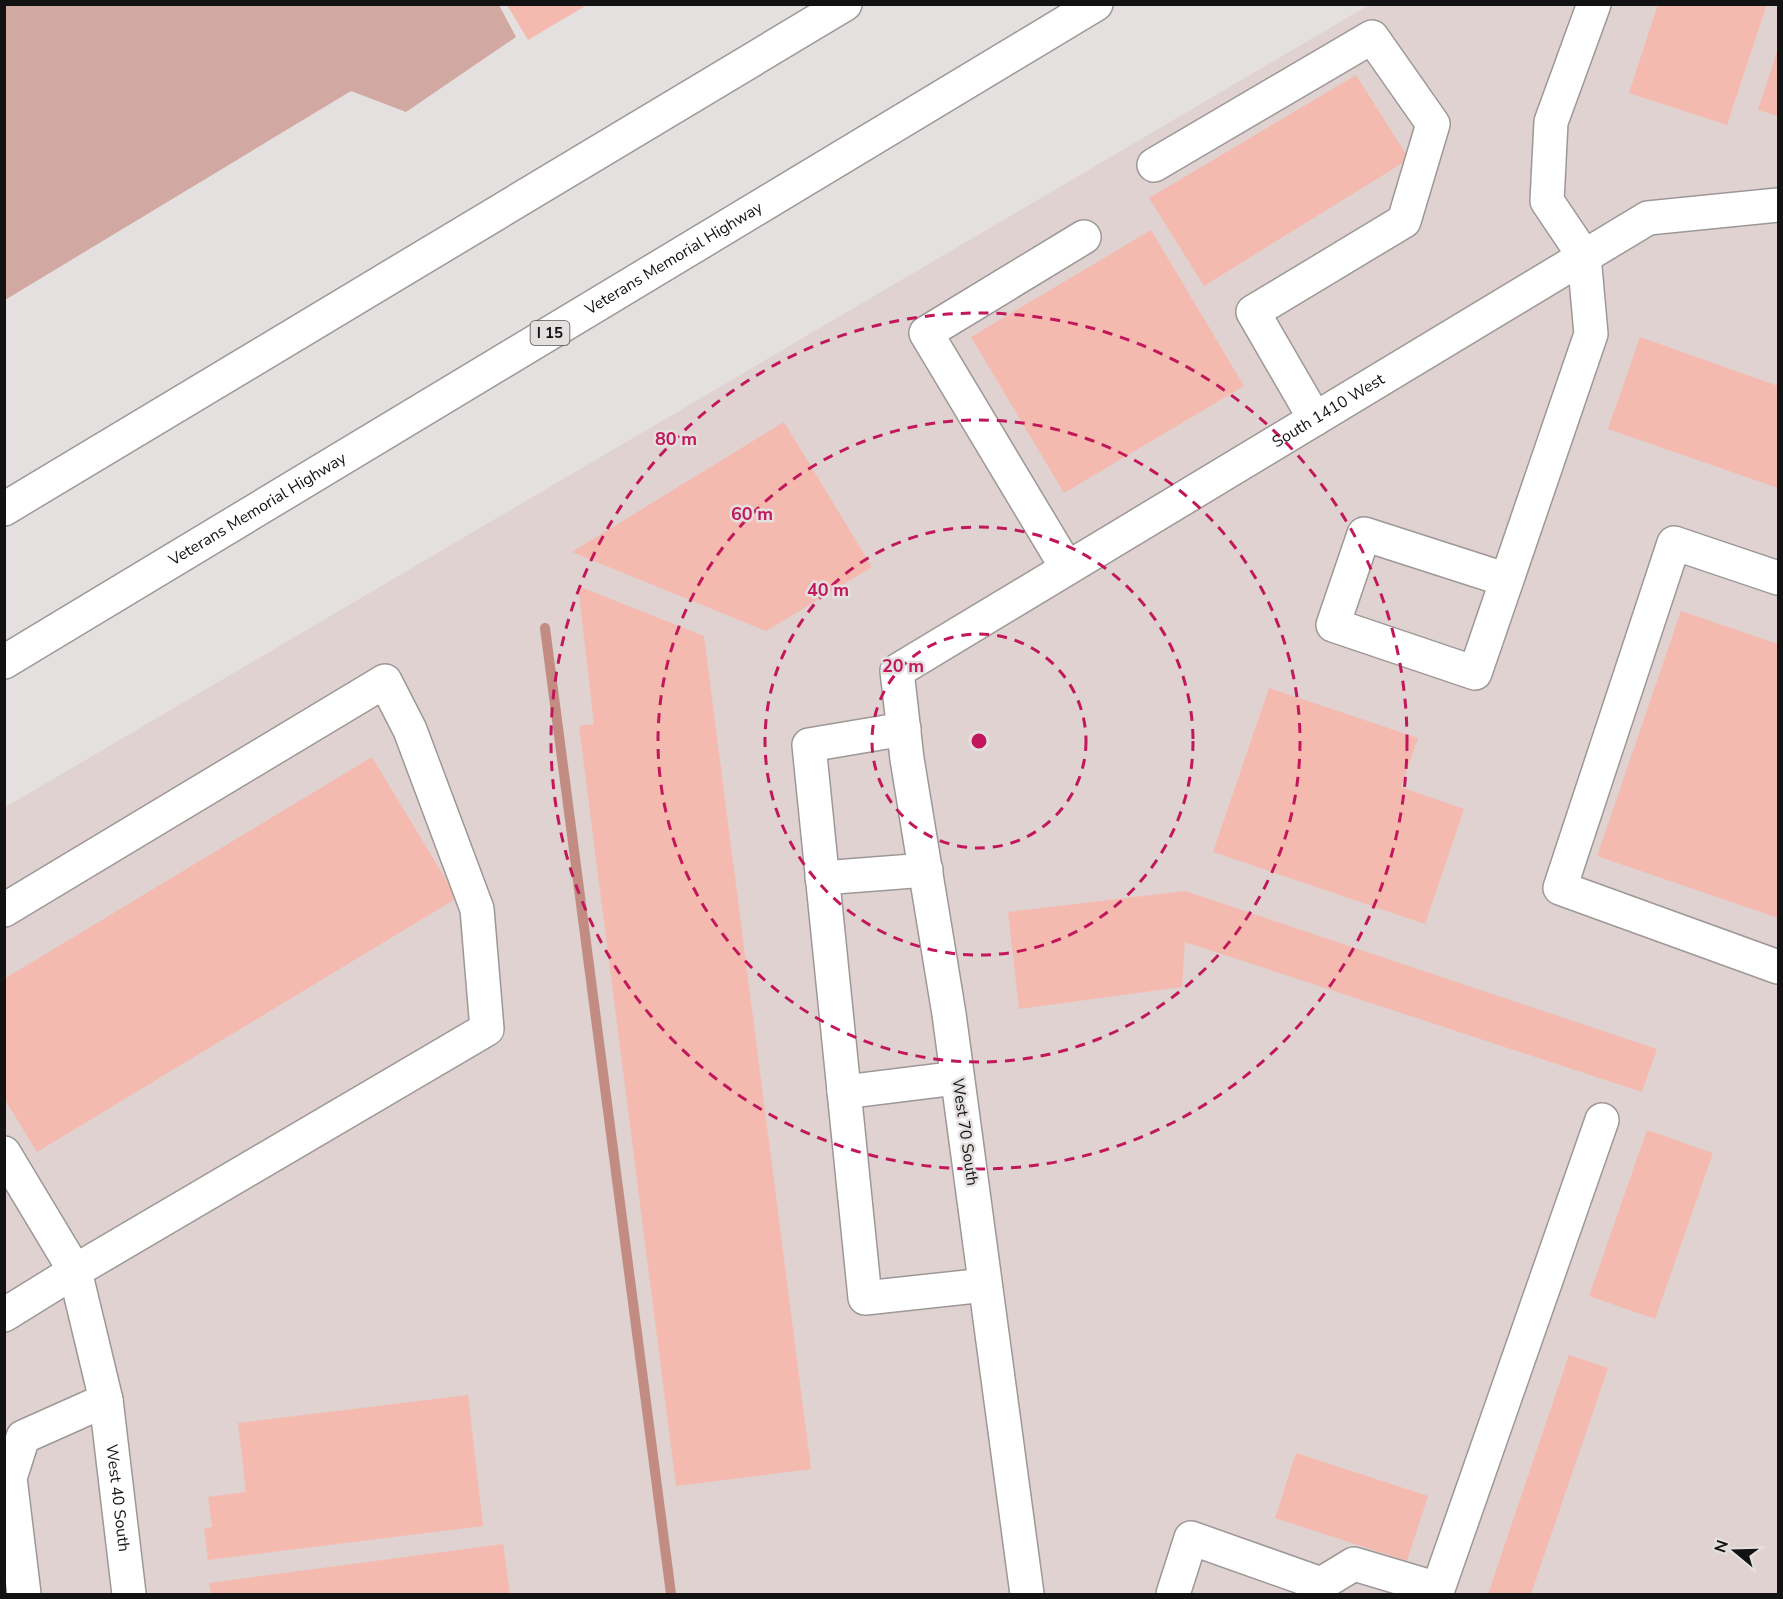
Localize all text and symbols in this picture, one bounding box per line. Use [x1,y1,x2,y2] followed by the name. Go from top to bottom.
[580,196,767,321] street label: Veterans Memorial Highway
[530,321,570,345] road number: I 15
[1268,368,1389,453] street label: South 1410 West
[655,427,697,451] text: 80 m
[164,447,351,572] street label: Veterans Memorial Highway
[731,502,773,526] text: 60 m
[807,578,849,602] text: 40 m
[882,654,924,678] text: 20 m
[969,731,989,751] centre of rings
[947,1077,983,1187] street label: West 70 South
[100,1443,135,1553] street label: West 40 South
[1705,1521,1765,1581] north arrow
[1709,1537,1734,1556] text: N

